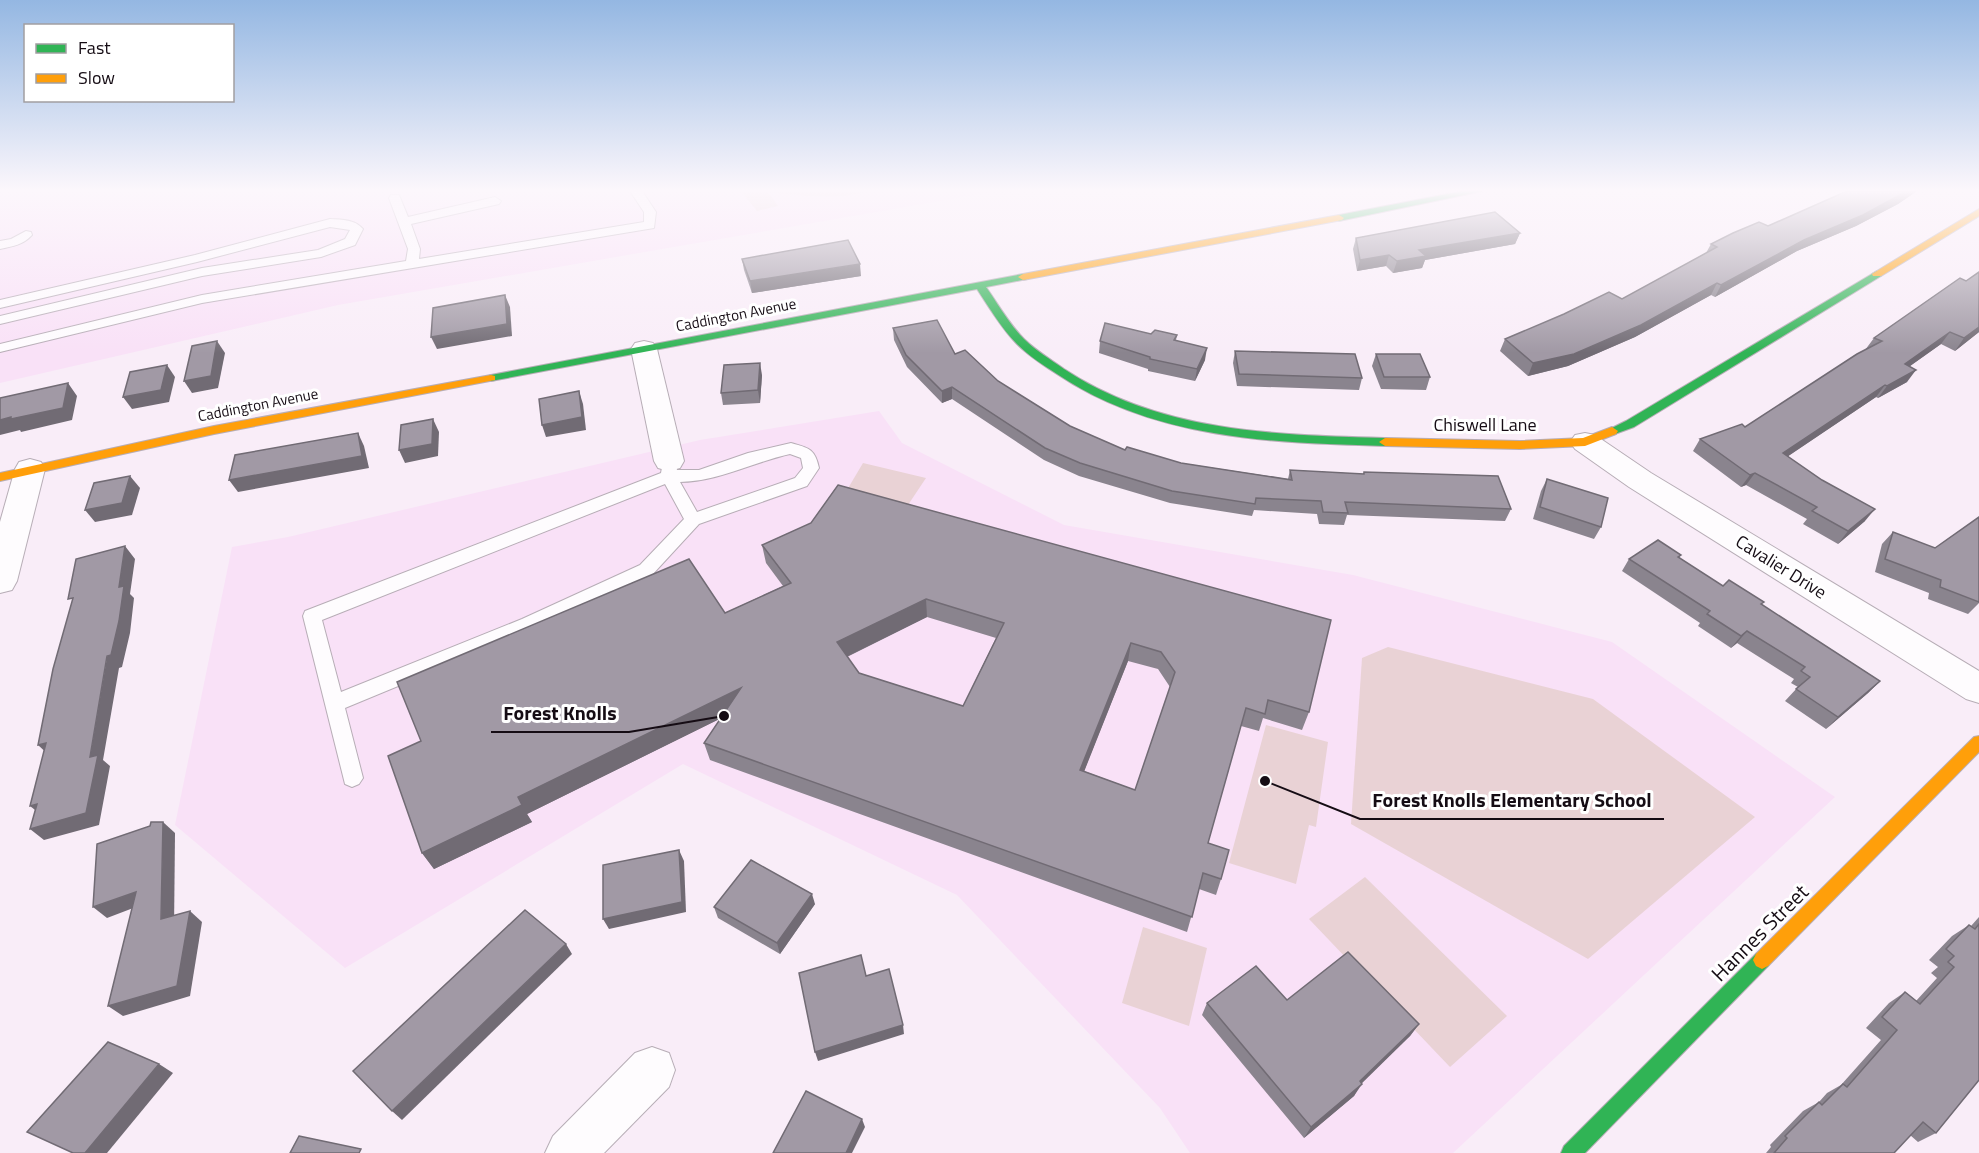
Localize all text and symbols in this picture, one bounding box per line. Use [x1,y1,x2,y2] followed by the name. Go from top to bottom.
[24,24,234,102] legend
[78,34,111,61] text: Fast
[78,64,115,91] text: Slow
[674,292,798,337] street label: Caddington Avenue
[196,382,320,427] street label: Caddington Avenue
[1433,411,1537,438] street label: Chiswell Lane
[1730,528,1832,605] street label: Cavalier Drive
[491,694,629,732] callout: Forest Knolls
[503,697,617,728] text: Forest Knolls
[1360,781,1664,819] callout: Forest Knolls Elementary School
[1372,784,1652,815] text: Forest Knolls Elementary School
[1703,876,1816,988] street label: Hannes Street

